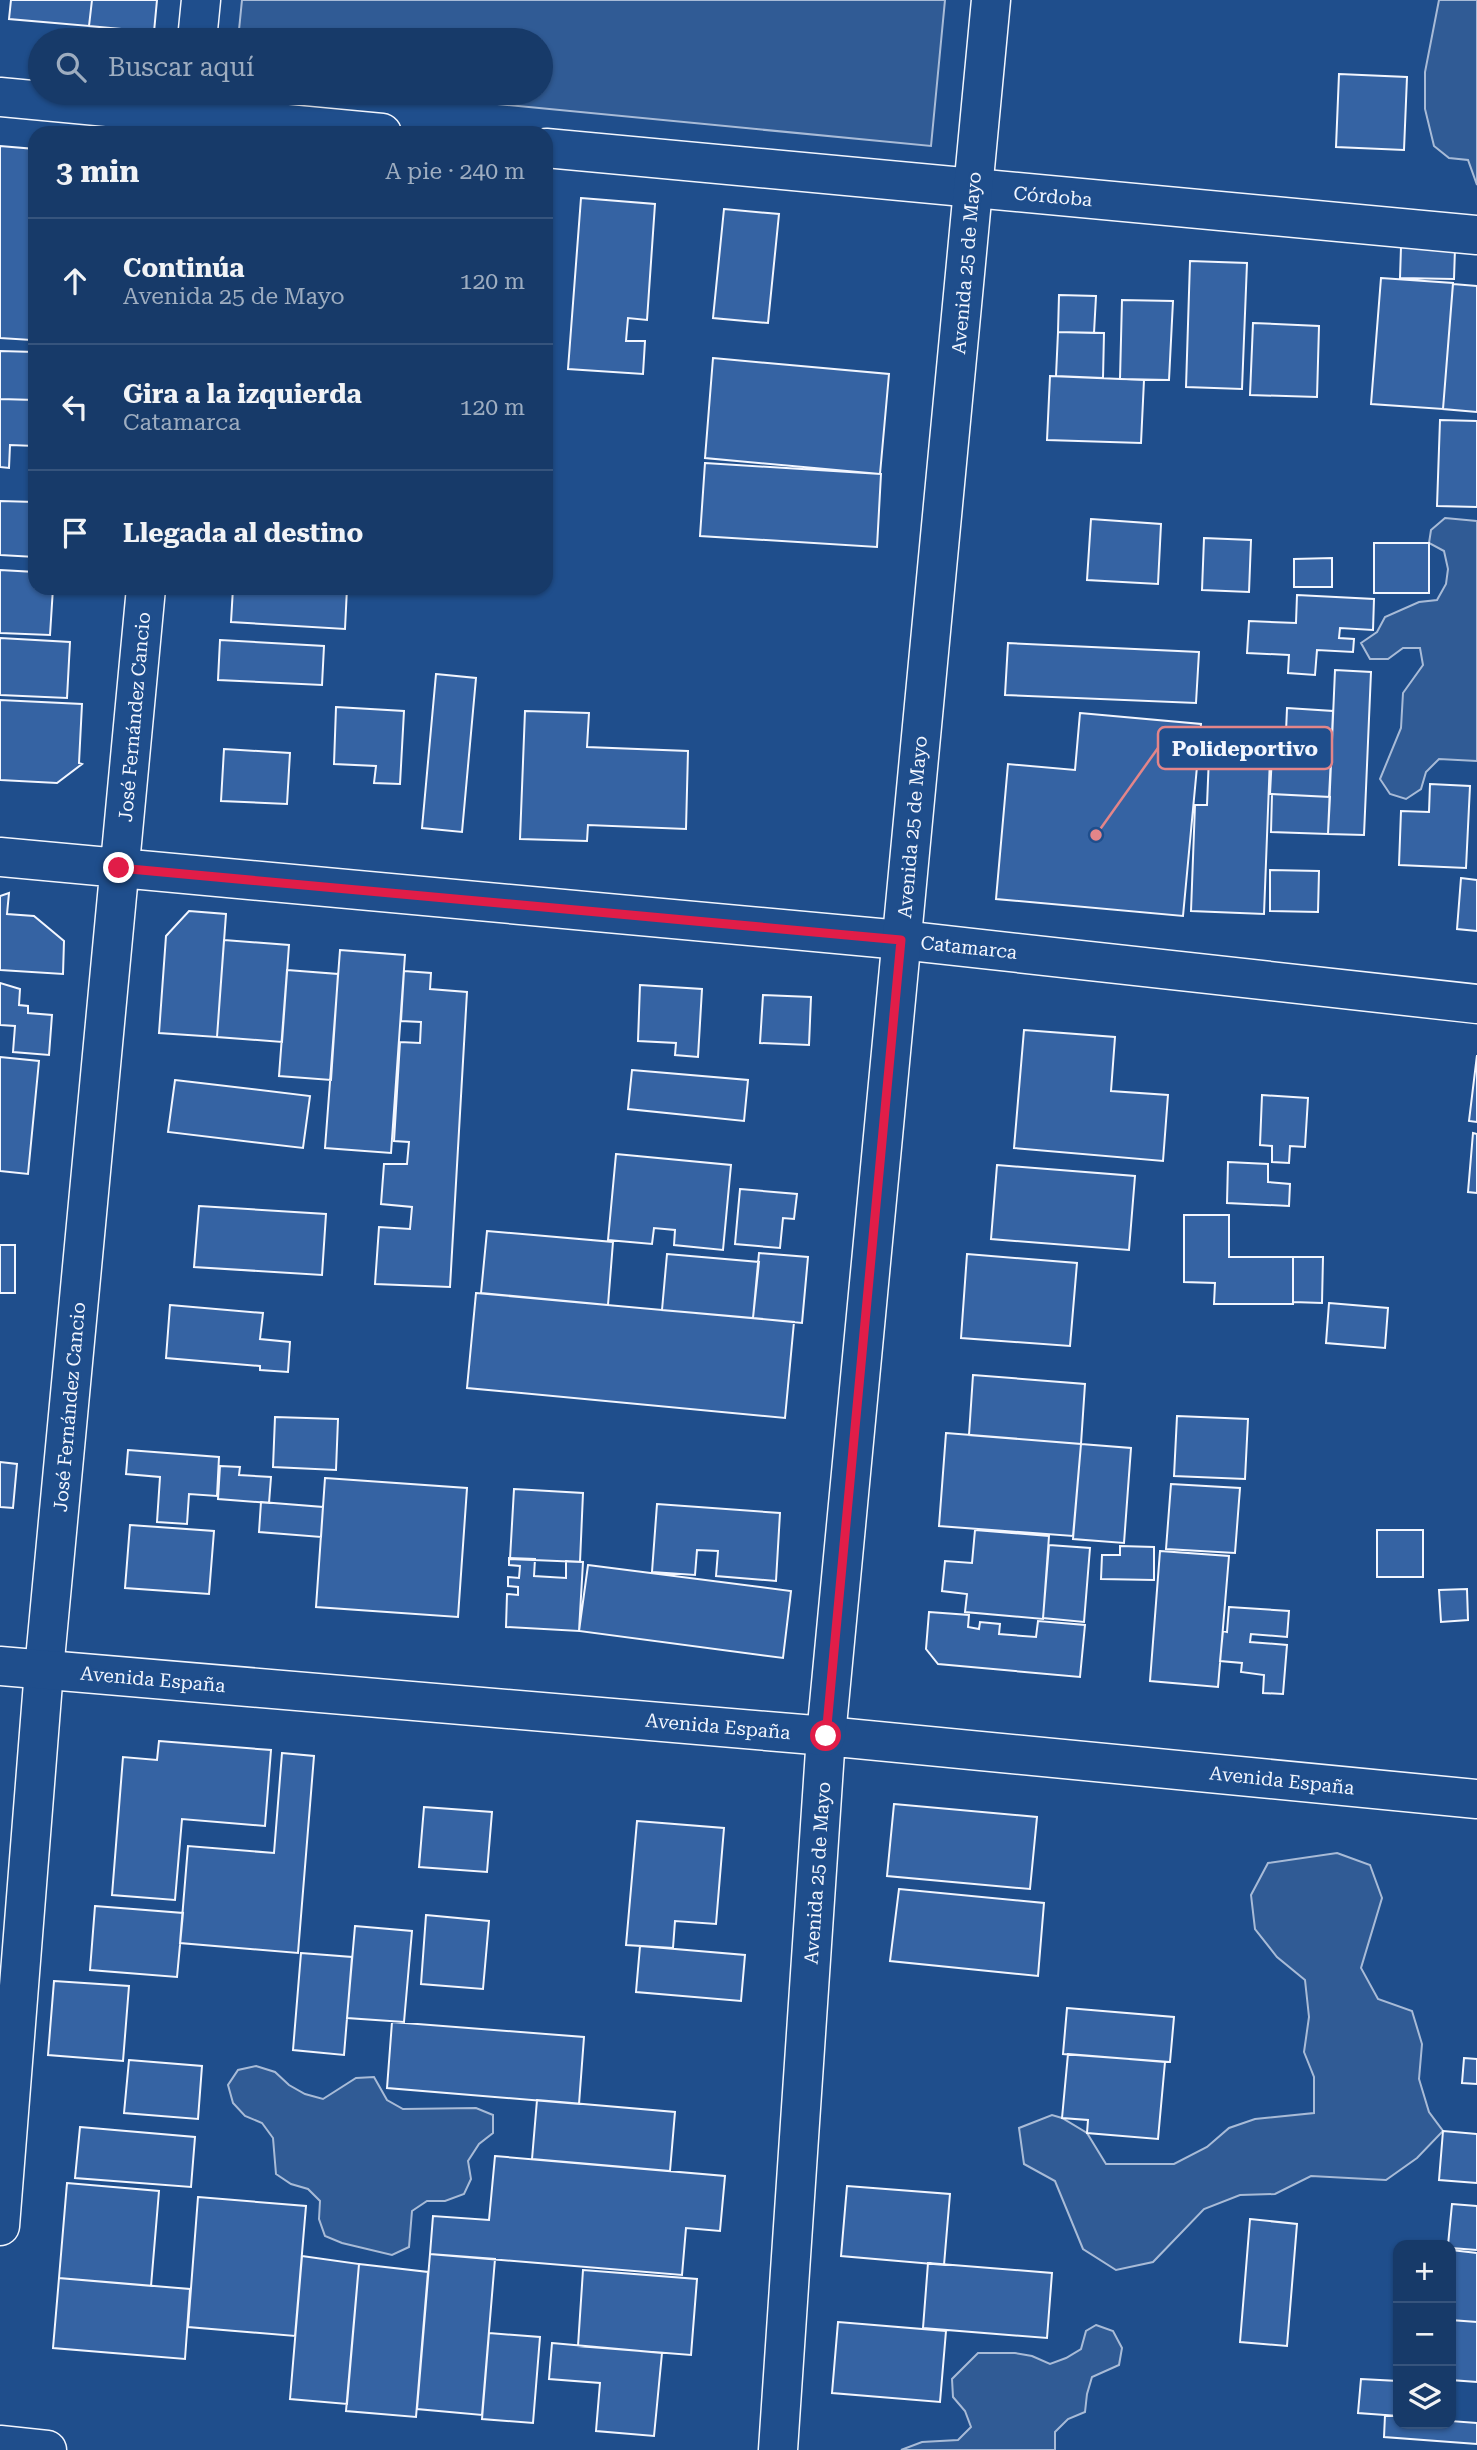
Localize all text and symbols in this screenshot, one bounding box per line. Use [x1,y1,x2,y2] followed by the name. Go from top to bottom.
[28,28,553,105] search box
[52,48,90,86] icon: search
[108,52,254,82] text: Buscar aquí
[56,154,139,189] text: 3 min
[385,158,525,185] text: A pie · 240 m
[947,171,986,355] street label: Avenida 25 de Mayo
[1012,182,1094,211] street label: Córdoba
[123,253,245,283] text: Continúa
[56,262,94,300] icon: ahead
[460,268,525,295] text: 120 m
[123,283,345,310] text: Avenida 25 de Mayo
[123,379,362,409] text: Gira a la izquierda
[56,388,94,426] icon: left
[460,394,525,421] text: 120 m
[123,409,241,436] text: Catamarca
[56,514,94,552] icon: arrive
[123,518,363,548] text: Llegada al destino
[114,611,155,823] street label: José Fernández Cancio
[1158,727,1332,769] callout: Polideportivo
[893,735,932,919] street label: Avenida 25 de Mayo
[1172,737,1318,761] text: Polideportivo
[103,852,134,883] route end
[919,931,1019,964] street label: Catamarca
[49,1301,90,1513] street label: José Fernández Cancio
[79,1662,227,1697] street label: Avenida España
[644,1709,792,1744] street label: Avenida España
[810,1720,841,1751] route start
[1208,1761,1356,1800] street label: Avenida España
[800,1781,835,1965] street label: Avenida 25 de Mayo
[1393,2240,1456,2429] map controls
[1393,2240,1456,2303] button: +
[1393,2303,1456,2366] button: −
[1393,2366,1456,2429] button: layers

